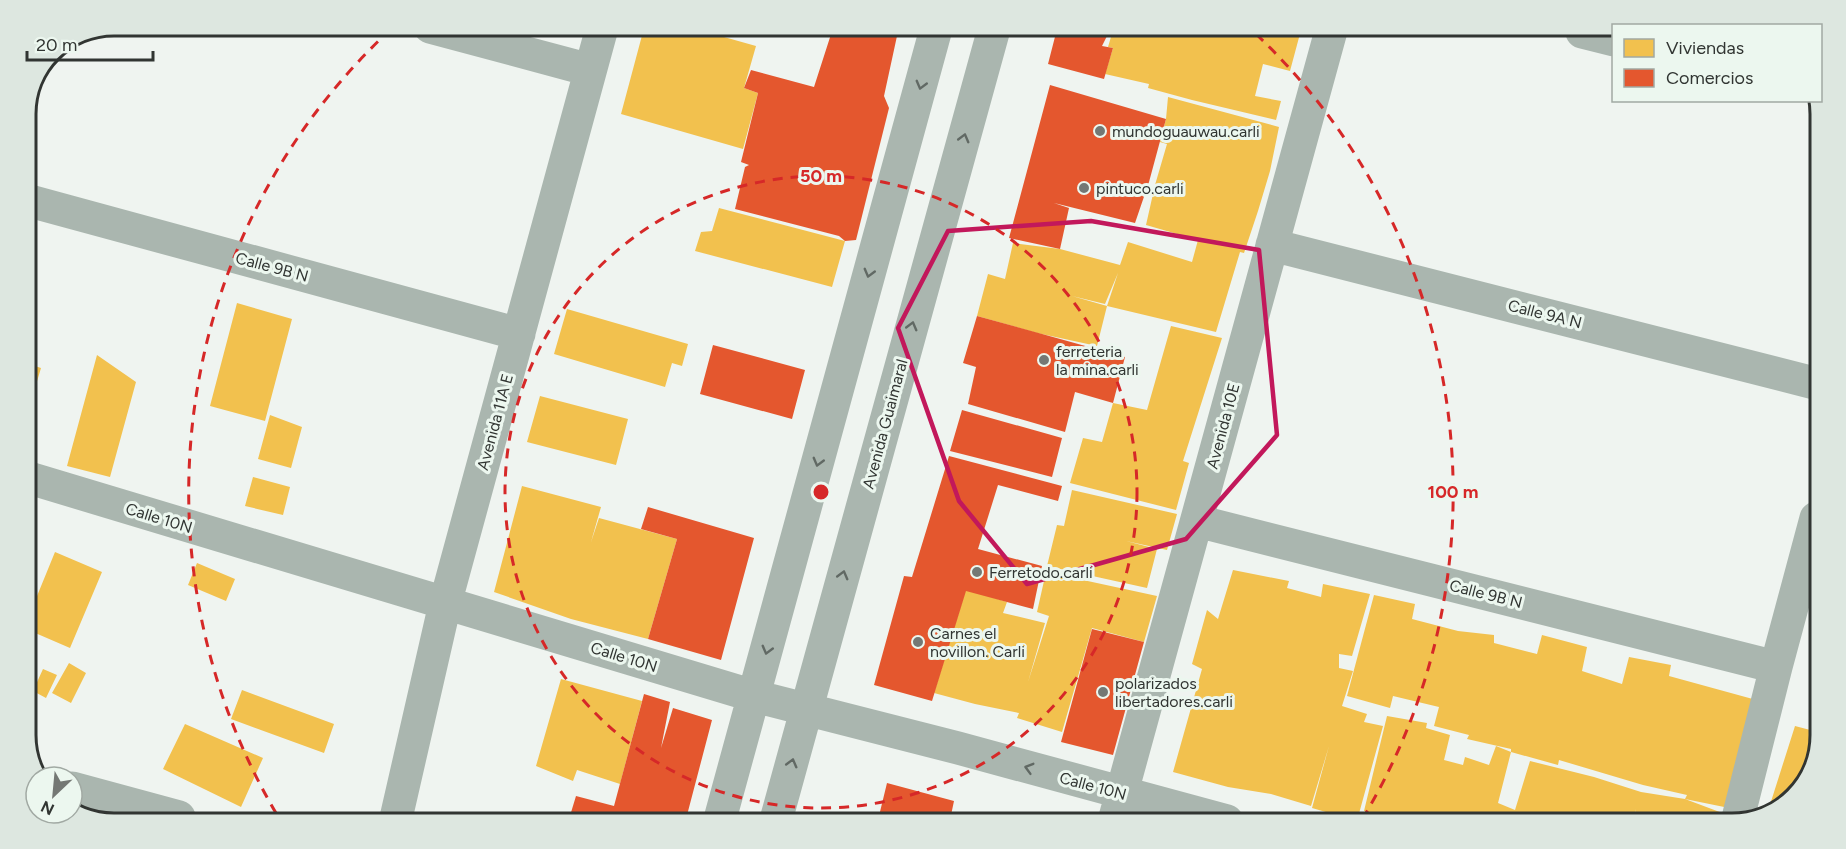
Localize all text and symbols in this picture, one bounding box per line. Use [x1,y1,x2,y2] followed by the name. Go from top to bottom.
[27,24,153,62] scale bar
[1612,24,1822,102] legend
[36,34,77,56] text: 20 m
[1666,37,1744,59] text: Viviendas
[1666,67,1753,89] text: Comercios
[915,80,928,90] one-way arrow
[1112,122,1260,141] place label: mundoguauwau.carli
[1093,124,1107,138] marker: mundoguauwau.carli
[957,133,969,144] one-way arrow
[800,165,842,187] text: 50 m
[1096,179,1184,198] place label: pintuco.carli
[1077,181,1091,195] marker: pintuco.carli
[234,248,310,286] street label: Calle 9B N
[864,268,877,278] one-way arrow
[1506,296,1584,332] street label: Calle 9A N
[905,321,917,332] one-way arrow
[1056,342,1139,379] place label: ferreteria la mina.carli
[1037,353,1051,367] marker: ferreteria la mina.carli
[859,357,911,491] street label: Avenida Guaimaral
[473,372,517,472] street label: Avenida 11A E
[1202,381,1244,471] street label: Avenida 10E
[813,456,825,466] one-way arrow
[1428,481,1478,503] text: 100 m
[811,482,831,502] centre of rings
[123,499,195,537] street label: Calle 10N
[989,563,1093,582] place label: Ferretodo.carli
[970,565,984,579] marker: Ferretodo.carli
[836,570,849,580] one-way arrow
[1448,576,1524,612] street label: Calle 9B N
[930,624,1025,661] place label: Carnes el novillon. Carli
[911,635,925,649] marker: Carnes el novillon. Carli
[588,638,660,676] street label: Calle 10N
[761,645,774,655] one-way arrow
[1115,674,1233,711] place label: polarizados libertadores.carli
[1096,685,1110,699] marker: polarizados libertadores.carli
[785,758,797,769] one-way arrow
[1024,763,1035,775] one-way arrow
[24,765,84,825] north arrow
[1057,768,1129,804] street label: Calle 10N
[38,797,57,819] text: N

